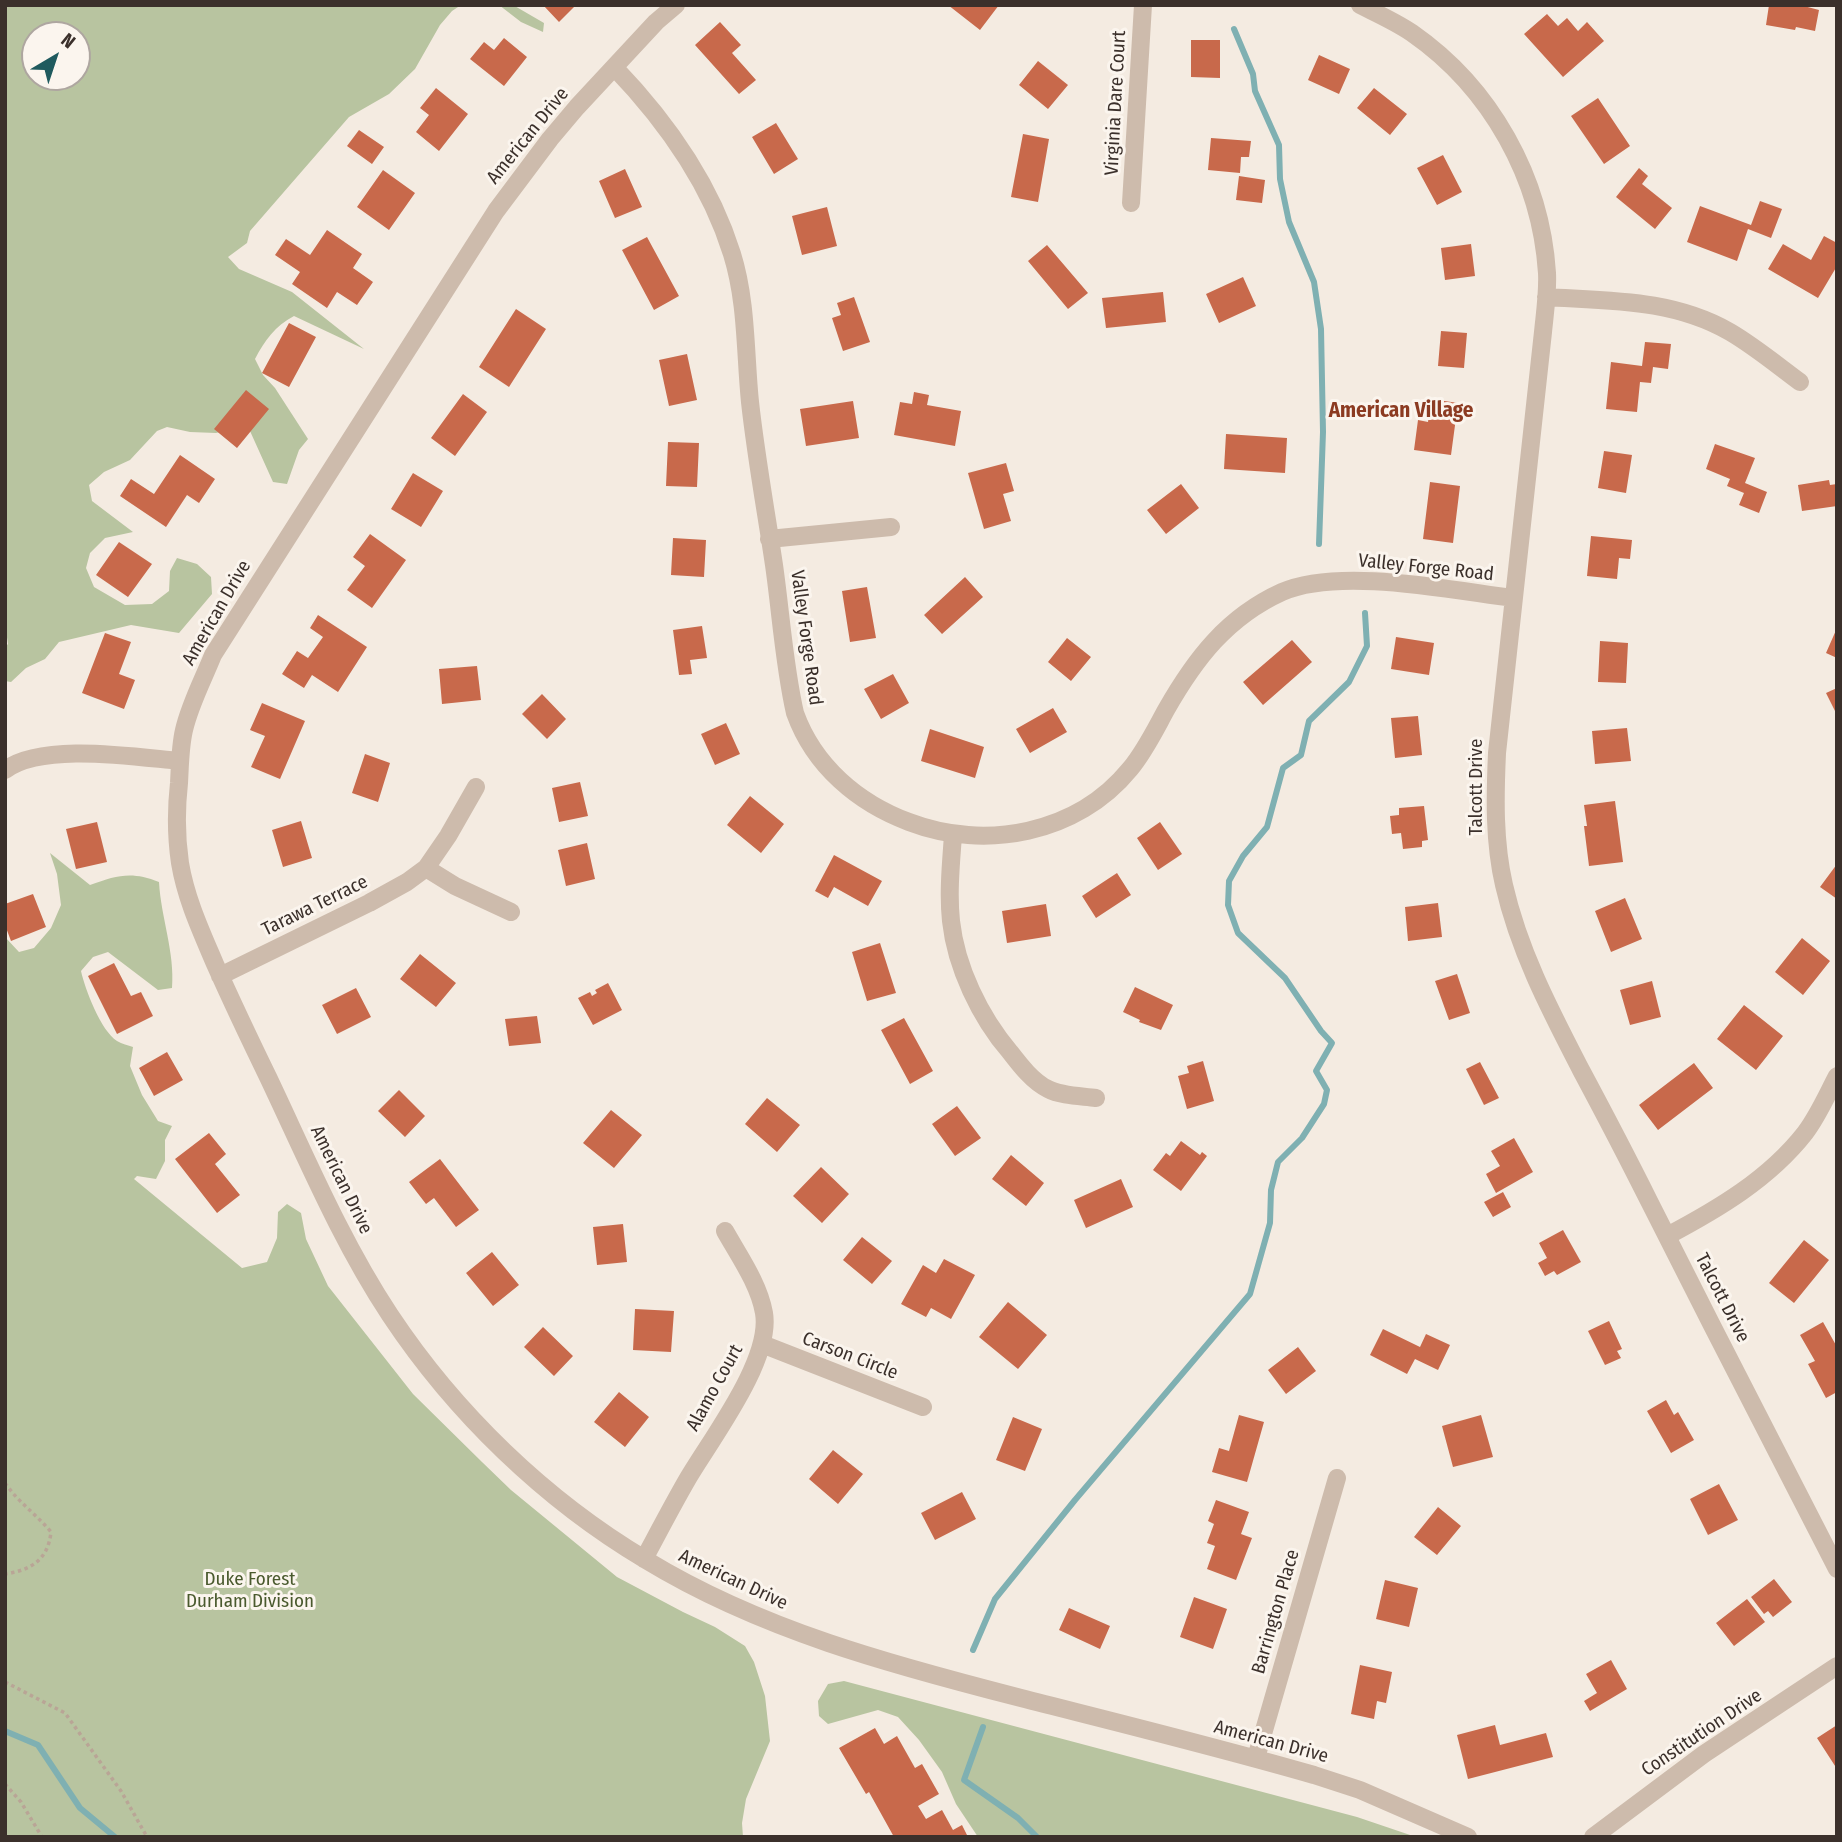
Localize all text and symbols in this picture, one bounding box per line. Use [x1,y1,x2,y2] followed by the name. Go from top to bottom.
[21,21,91,91] north arrow
[57,28,80,53] text: N
[1101,30,1131,176] street label: Virginia Dare Court
[482,83,574,189] street label: American Drive
[1329,398,1473,424] district label: American Village
[1357,550,1495,586] street label: Valley Forge Road
[178,556,256,670] street label: American Drive
[785,569,827,707] street label: Valley Forge Road
[1466,739,1488,835] street label: Talcott Drive
[258,871,372,941] street label: Tarawa Terrace
[305,1122,377,1238] street label: American Drive
[1690,1250,1754,1346] street label: Talcott Drive
[799,1327,901,1385] street label: Carson Circle
[682,1341,748,1435] street label: Alamo Court
[675,1545,791,1615] street label: American Drive
[1247,1547,1305,1677] street label: Barrington Place
[186,1569,314,1613] park label: Duke Forest Durham Division
[1637,1684,1767,1782] street label: Constitution Drive
[1211,1716,1331,1768] street label: American Drive

